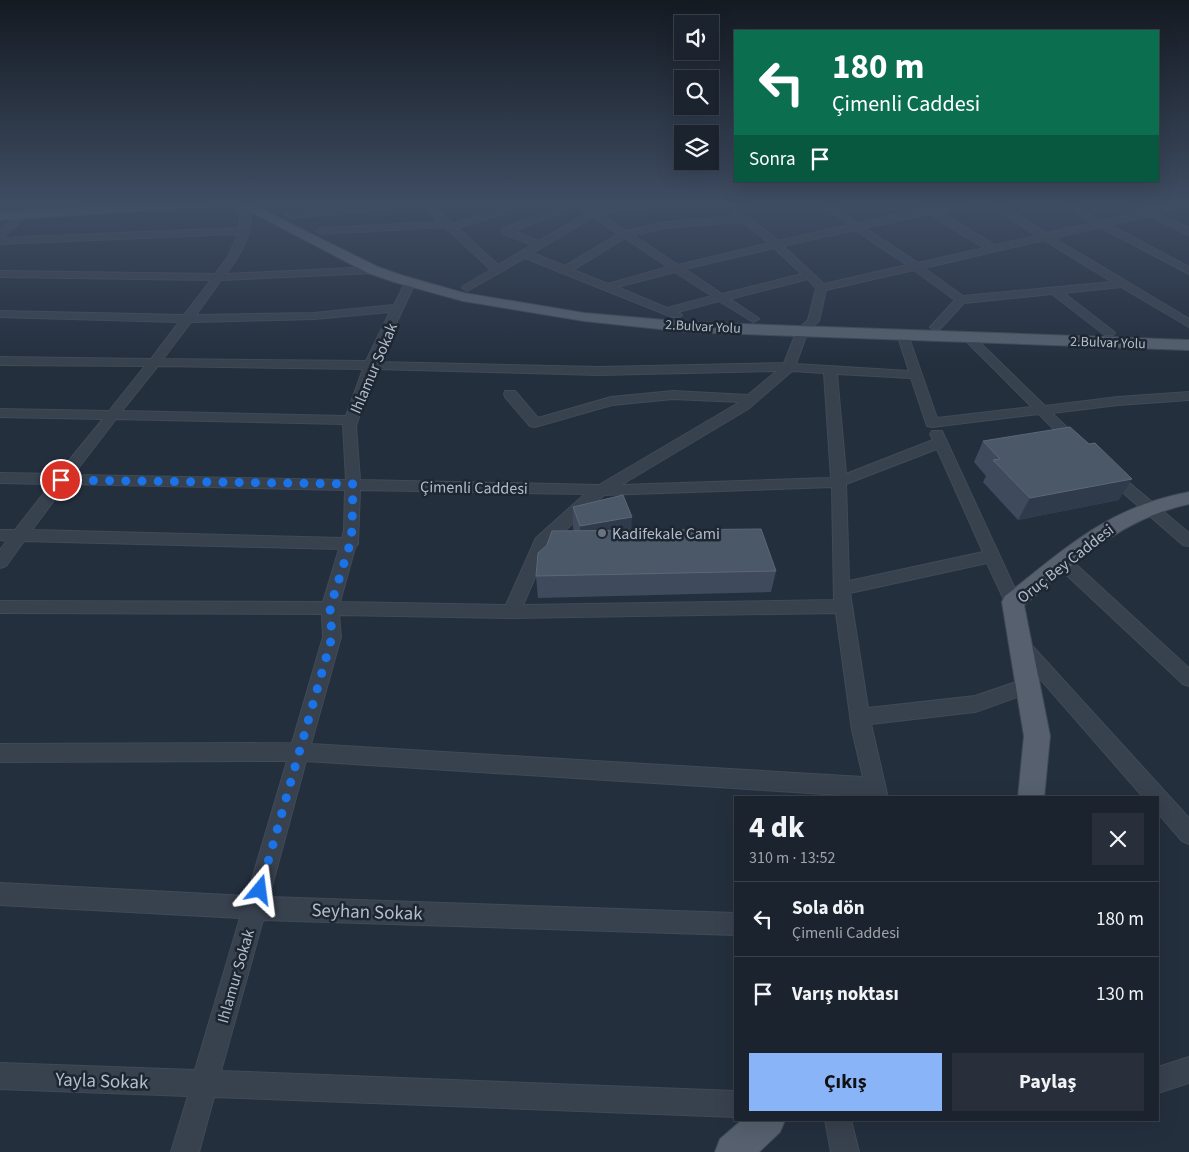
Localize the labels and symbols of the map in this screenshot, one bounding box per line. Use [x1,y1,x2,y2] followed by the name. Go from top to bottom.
[665,315,741,339] street label: 2.Bulvar Yolu
[345,320,403,417] street label: Ihlamur Sokak
[1070,332,1146,354] street label: 2.Bulvar Yolu
[40,459,82,501] pin
[420,476,528,500] street label: Çimenli Caddesi
[1013,519,1118,608] street label: Oruç Bey Caddesi
[612,523,720,545] place label: Kadifekale Cami
[596,527,608,539] marker: Kadifekale Cami
[233,863,285,915] position arrow
[311,897,424,928] street label: Seyhan Sokak
[212,927,260,1026] street label: Ihlamur Sokak
[54,1066,150,1097] street label: Yayla Sokak

